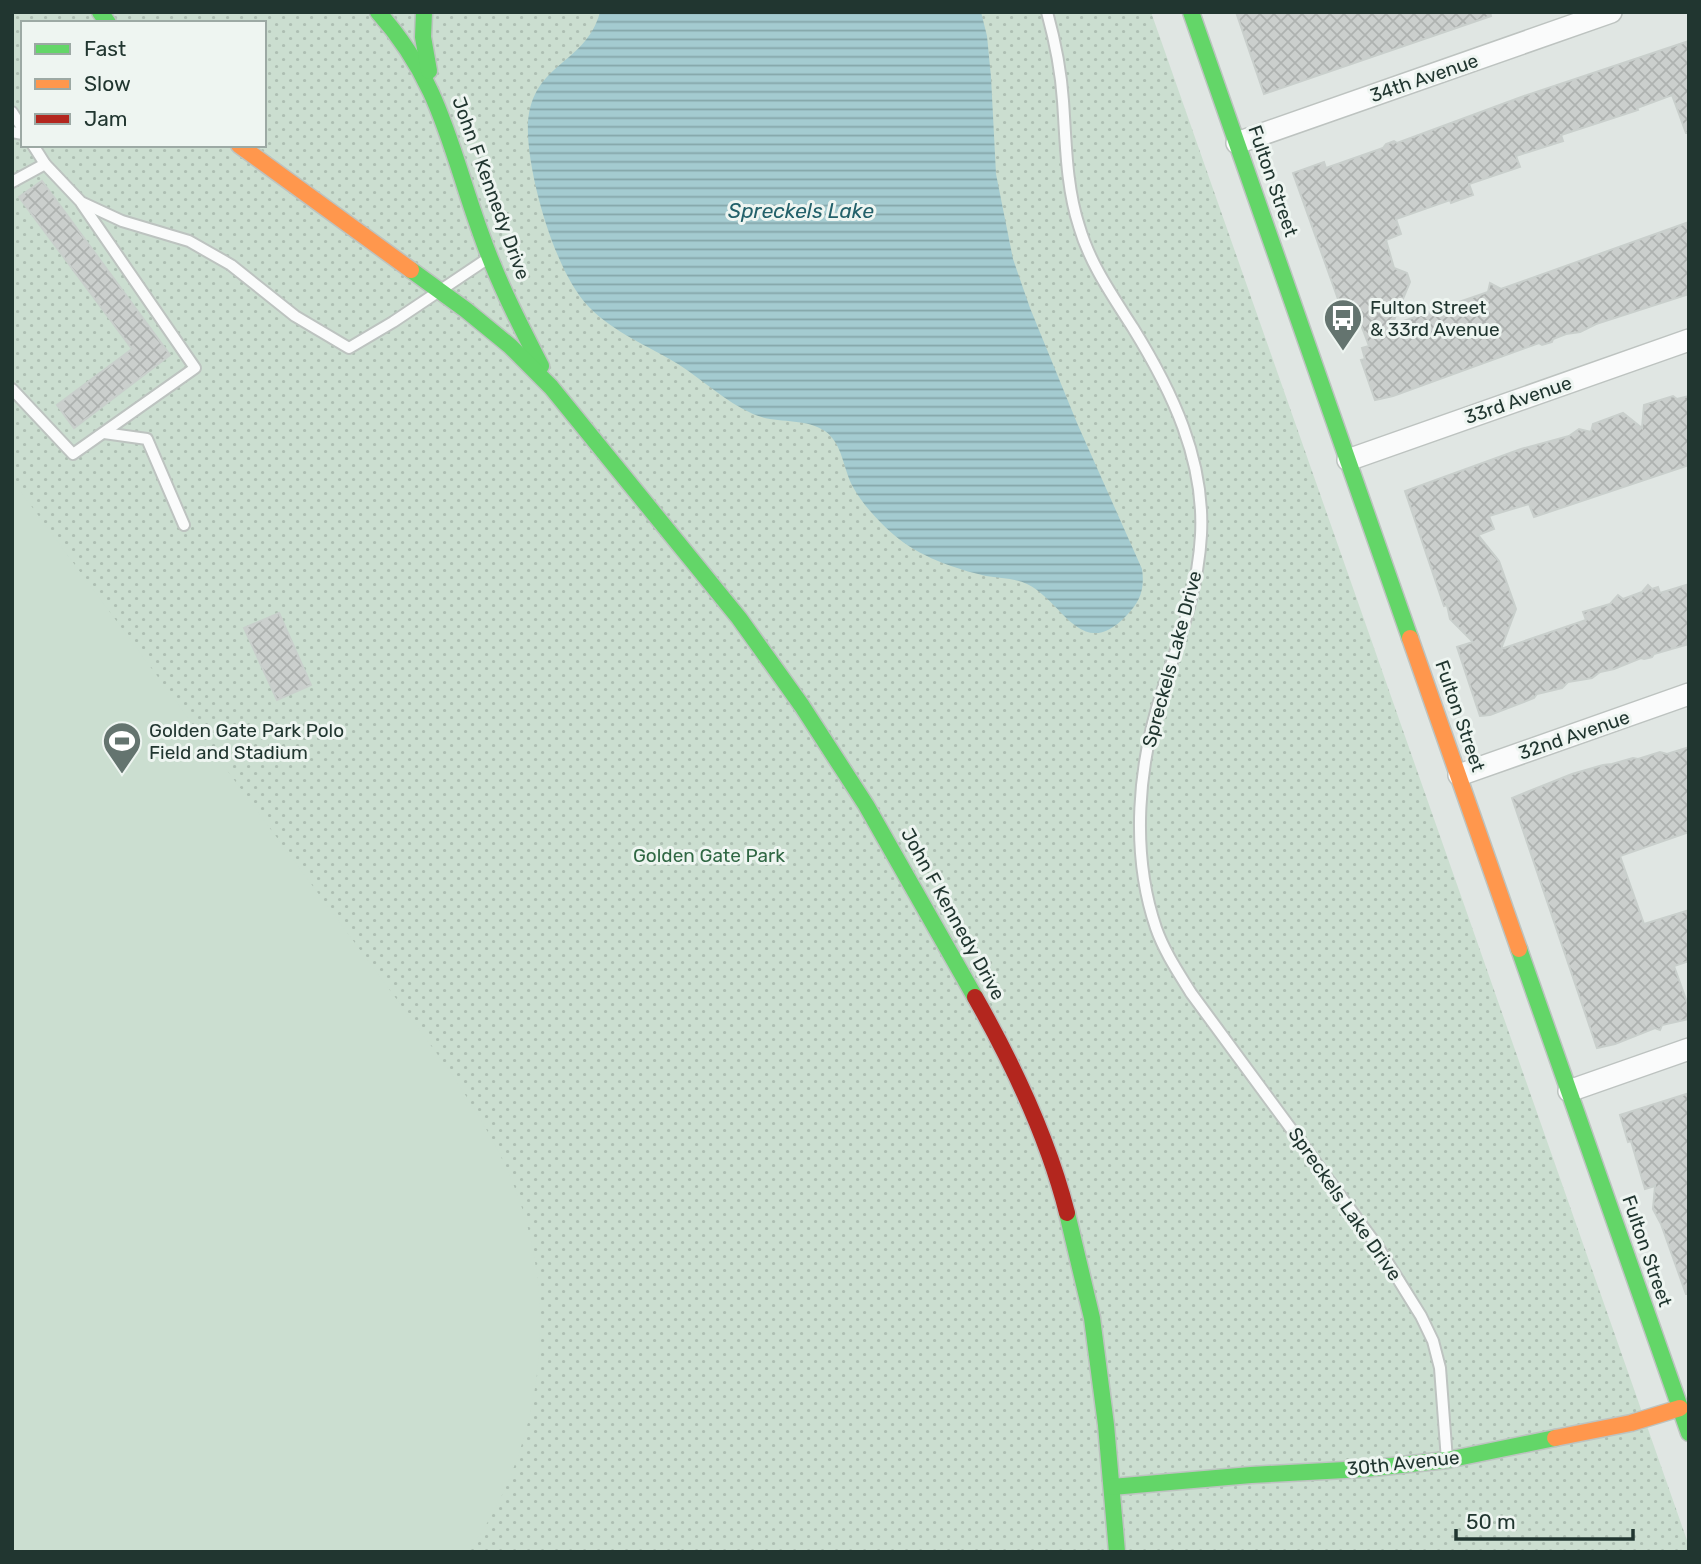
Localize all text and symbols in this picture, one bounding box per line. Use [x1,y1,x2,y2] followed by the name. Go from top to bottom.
[21,21,266,147] legend
[84,36,126,61] text: Fast
[1367,49,1481,107] street label: 34th Avenue
[84,71,131,96] text: Slow
[447,93,535,283] street label: John F Kennedy Drive
[84,106,128,131] text: Jam
[1243,122,1303,240] street label: Fulton Street
[728,198,874,223] water label: Spreckels Lake
[1370,296,1500,341] place label: Fulton Street & 33rd Avenue
[1322,297,1364,352] bus stop icon: Fulton Street & 33rd Avenue
[1461,371,1575,429] street label: 33rd Avenue
[1137,568,1207,750] street label: Spreckels Lake Drive
[1430,657,1490,775] street label: Fulton Street
[1515,705,1633,765] street label: 32nd Avenue
[149,719,344,764] place label: Golden Gate Park Polo Field and Stadium
[101,720,143,775] sports icon: Golden Gate Park Polo Field and Stadium
[896,824,1010,1004] street label: John F Kennedy Drive
[633,844,785,867] park label: Golden Gate Park
[1283,1123,1407,1285] street label: Spreckels Lake Drive
[1617,1192,1677,1310] street label: Fulton Street
[1346,1446,1460,1480] street label: 30th Avenue
[1456,1498,1633,1542] scale bar
[1466,1509,1516,1534] text: 50 m

